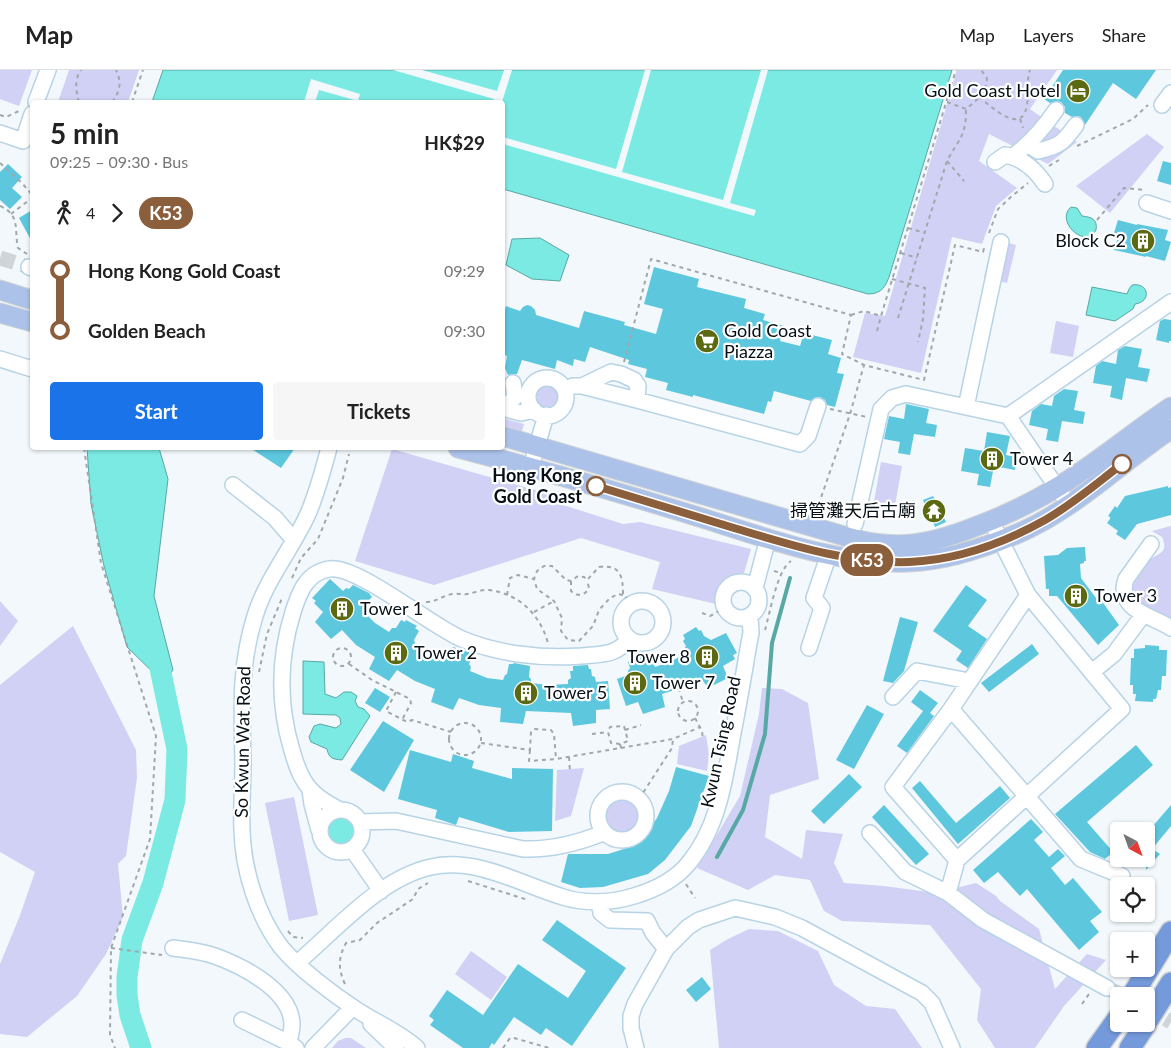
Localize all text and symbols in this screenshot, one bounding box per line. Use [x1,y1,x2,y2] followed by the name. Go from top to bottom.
[25,20,73,49] text: Map
[959,24,995,46] text: Map
[1023,24,1074,46] text: Layers
[1102,24,1146,46] text: Share
[1065,78,1091,104] hotel icon: Gold Coast Hotel
[924,79,1060,101] place label: Gold Coast Hotel
[50,116,119,150] text: 5 min
[424,131,485,154] text: HK$29
[50,152,188,171] text: 09:25 – 09:30 · Bus
[50,199,78,227] icon: walk
[103,199,131,227] icon: forward
[149,202,183,224] text: K53
[86,203,95,222] text: 4
[1130,228,1156,254] building icon: Block C2
[1055,229,1126,251] place label: Block C2
[88,259,280,282] text: Hong Kong Gold Coast
[444,261,485,280] text: 09:29
[88,319,206,342] text: Golden Beach
[724,319,812,362] place label: Gold Coast Piazza
[444,321,485,340] text: 09:30
[694,328,720,354] supermarket icon: Gold Coast Piazza
[50,382,263,440] button: Start
[273,382,485,440] button: Tickets
[979,446,1005,472] building icon: Tower 4
[1010,447,1073,469] place label: Tower 4
[1112,454,1132,474] unlabelled marker
[492,464,582,507] place label: Hong Kong Gold Coast
[586,476,606,496] marker: Hong Kong Gold Coast
[921,498,947,524] temple icon: 掃管灘天后古廟
[790,499,916,521] place label: 掃管灘天后古廟
[838,544,896,576] line badge: K53
[850,549,884,571] text: K53
[1063,583,1089,609] building icon: Tower 3
[1094,584,1157,606] place label: Tower 3
[329,596,355,622] building icon: Tower 1
[360,597,423,619] place label: Tower 1
[383,640,409,666] building icon: Tower 2
[414,641,477,663] place label: Tower 2
[694,644,720,670] building icon: Tower 8
[627,645,690,667] place label: Tower 8
[230,666,254,818] street label: So Kwun Wat Road
[622,670,648,696] building icon: Tower 7
[652,671,715,693] place label: Tower 7
[695,674,745,810] street label: Kwun Tsing Road
[513,680,539,706] building icon: Tower 5
[544,681,607,703] place label: Tower 5
[1110,822,1155,868] north arrow
[1110,822,1155,1032] map controls
[1110,877,1155,922] button: locate
[1110,932,1155,977] button: +
[1110,987,1155,1032] button: −

